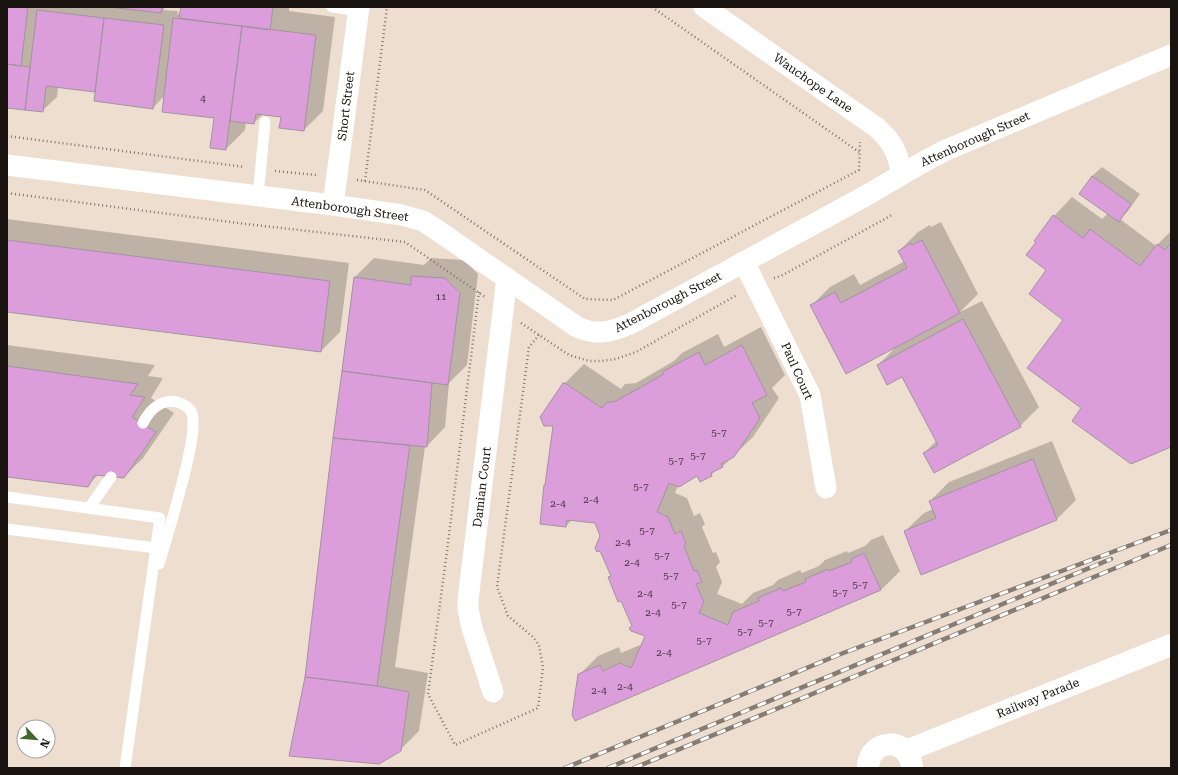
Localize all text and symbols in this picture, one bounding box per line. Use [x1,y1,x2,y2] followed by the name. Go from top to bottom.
[771,51,856,116] street label: Wauchope Lane
[335,70,357,141] street label: Short Street
[200,93,206,104] house number: 4
[918,108,1032,169] street label: Attenborough Street
[291,194,410,224] street label: Attenborough Street
[612,269,724,335] street label: Attenborough Street
[435,291,447,302] house number: 11
[778,340,816,402] street label: Paul Court
[711,427,727,438] house number: 5-7
[470,445,494,528] street label: Damian Court
[690,450,706,461] house number: 5-7
[668,455,684,466] house number: 5-7
[633,481,649,492] house number: 5-7
[583,494,599,505] house number: 2-4
[550,498,566,509] house number: 2-4
[639,525,655,536] house number: 5-7
[615,537,631,548] house number: 2-4
[654,550,670,561] house number: 5-7
[624,557,640,568] house number: 2-4
[663,570,679,581] house number: 5-7
[852,579,868,590] house number: 5-7
[832,587,848,598] house number: 5-7
[637,588,653,599] house number: 2-4
[671,599,687,610] house number: 5-7
[786,606,802,617] house number: 5-7
[645,607,661,618] house number: 2-4
[758,617,774,628] house number: 5-7
[737,626,753,637] house number: 5-7
[696,635,712,646] house number: 5-7
[656,647,672,658] house number: 2-4
[995,675,1082,721] street label: Railway Parade
[617,681,633,692] house number: 2-4
[591,685,607,696] house number: 2-4
[16,719,56,759] north arrow
[37,737,52,750] text: N

